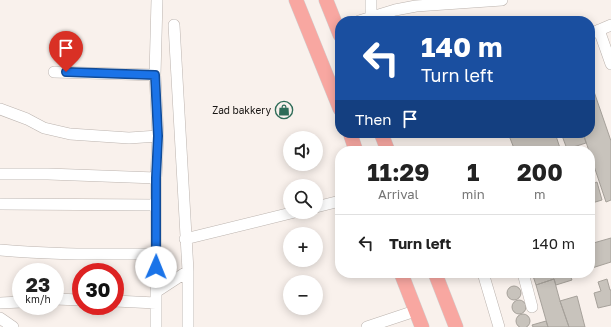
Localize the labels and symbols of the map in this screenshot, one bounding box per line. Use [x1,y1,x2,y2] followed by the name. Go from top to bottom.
[49,31,83,72] pin
[274,100,294,120] shop icon: Zad bakkery
[212,104,271,116] place label: Zad bakkery
[135,246,177,288] position arrow
[72,263,124,315] speed limit sign: 30

